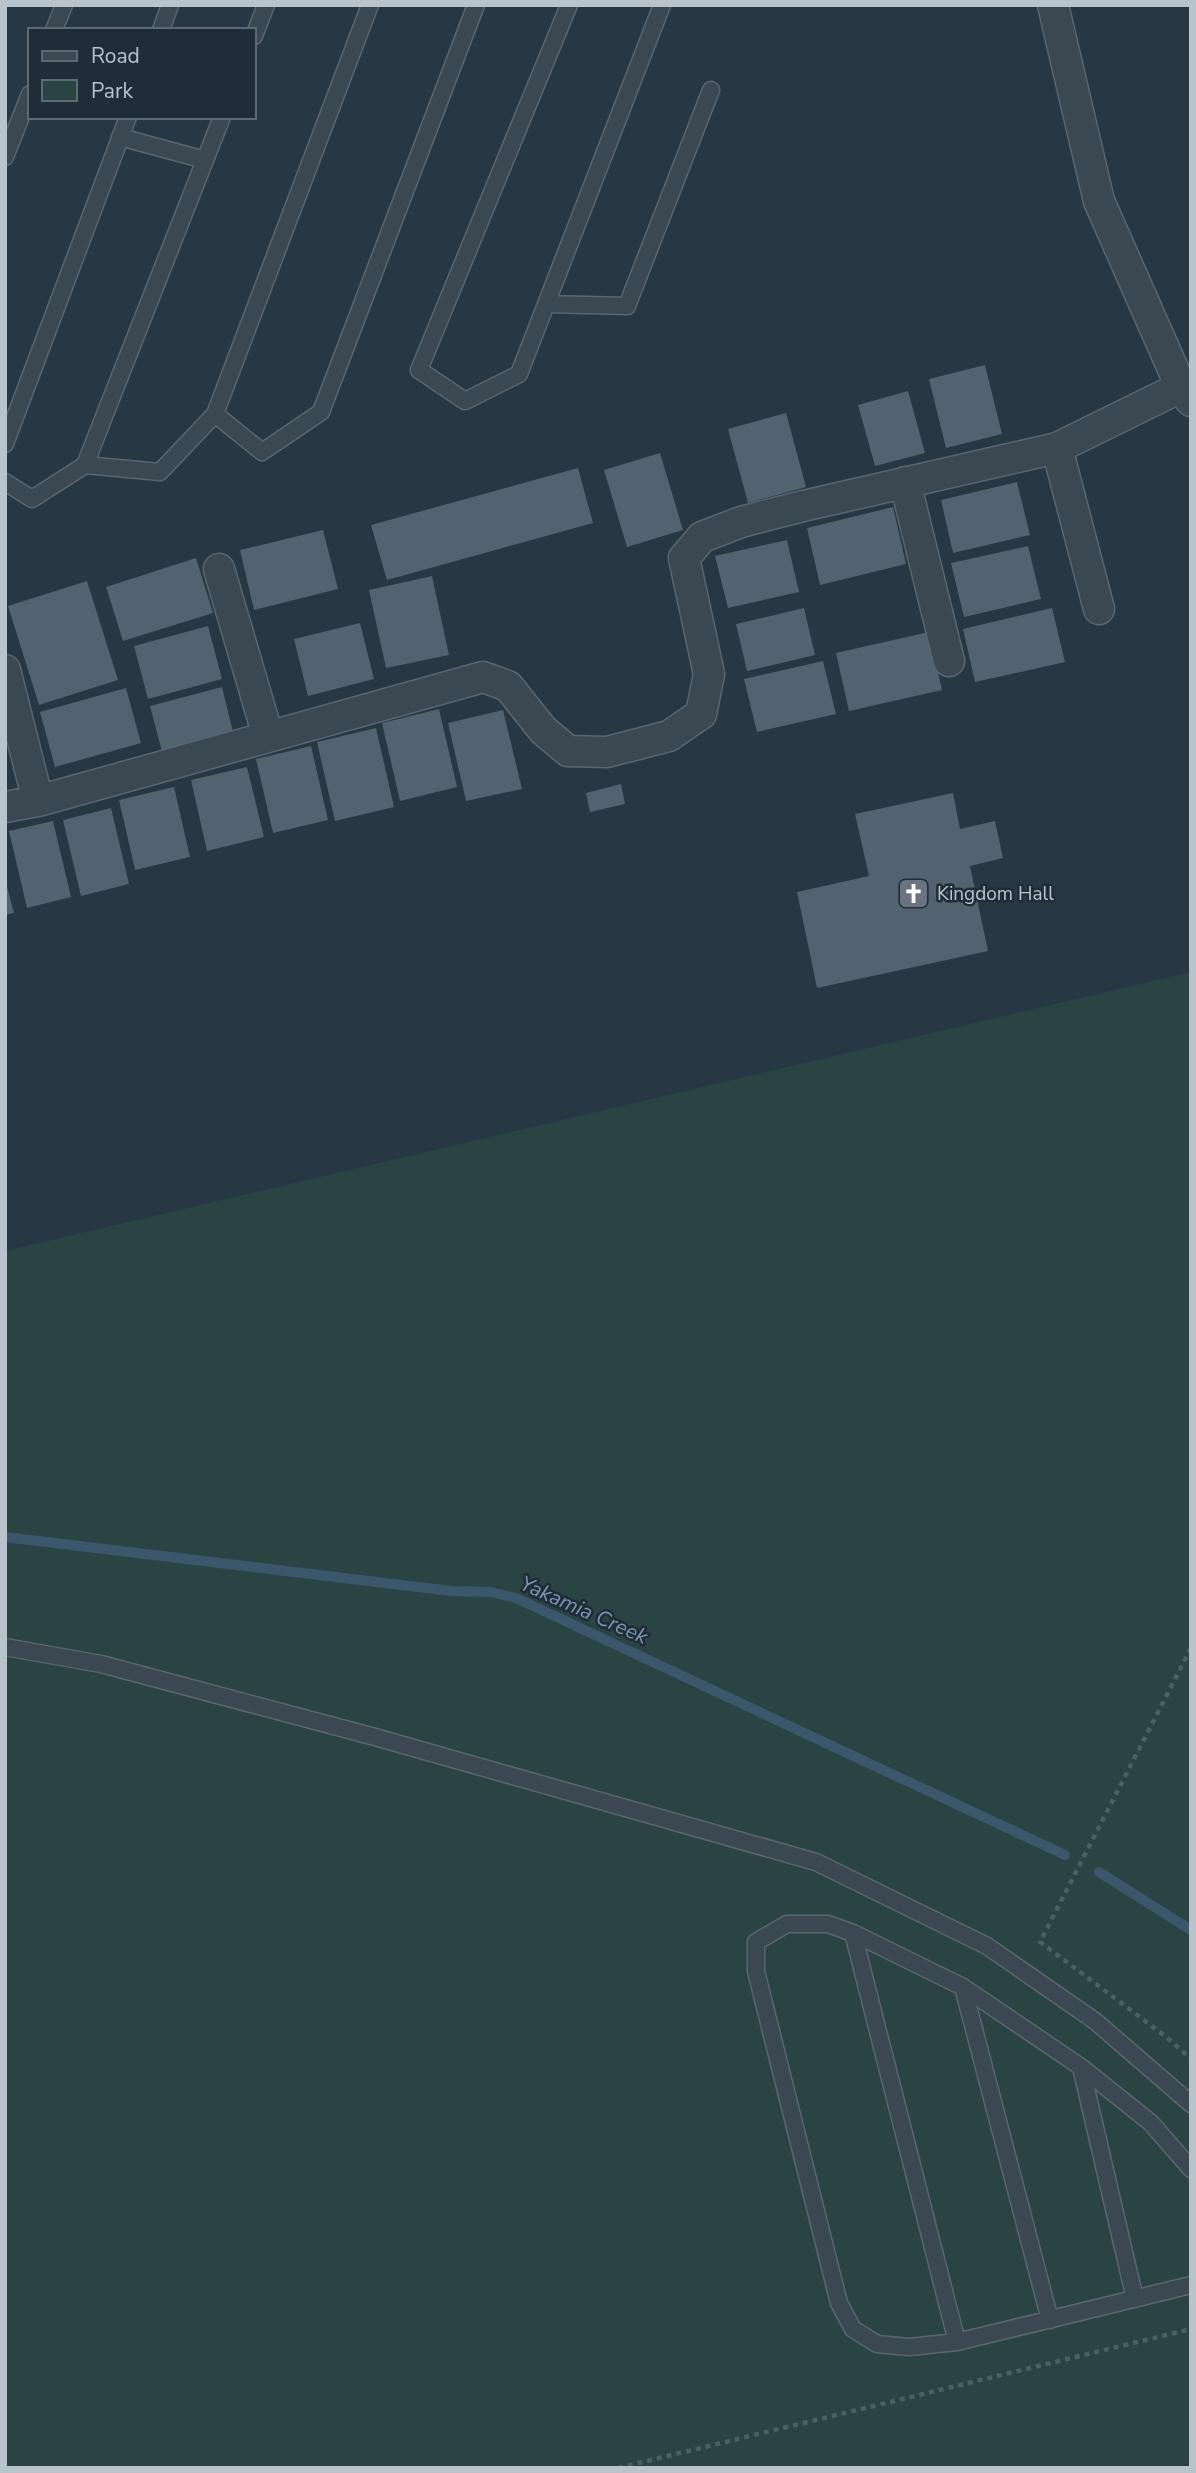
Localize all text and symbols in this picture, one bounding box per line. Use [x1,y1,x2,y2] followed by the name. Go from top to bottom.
[28,28,256,119] legend
[91,42,140,70] text: Road
[91,77,133,105] text: Park
[897,877,931,911] church icon: Kingdom Hall
[937,881,1054,907] place label: Kingdom Hall
[516,1569,653,1651] water label: Yakamia Creek

